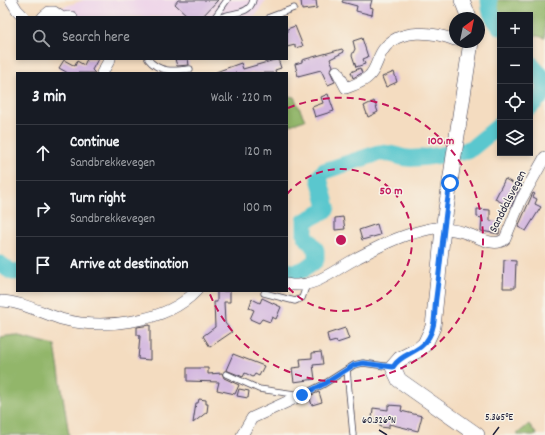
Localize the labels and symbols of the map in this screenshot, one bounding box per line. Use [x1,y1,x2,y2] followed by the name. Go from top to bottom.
[449,12,485,48] north arrow
[428,133,454,150] text: 100 m
[485,167,531,236] street label: Sanddalsvegen
[441,174,459,192] route start
[379,183,403,200] text: 50 m
[334,233,348,247] centre of rings
[293,386,311,404] route end
[485,411,513,425] text: 5.365°E
[362,414,396,428] text: 60.326°N

